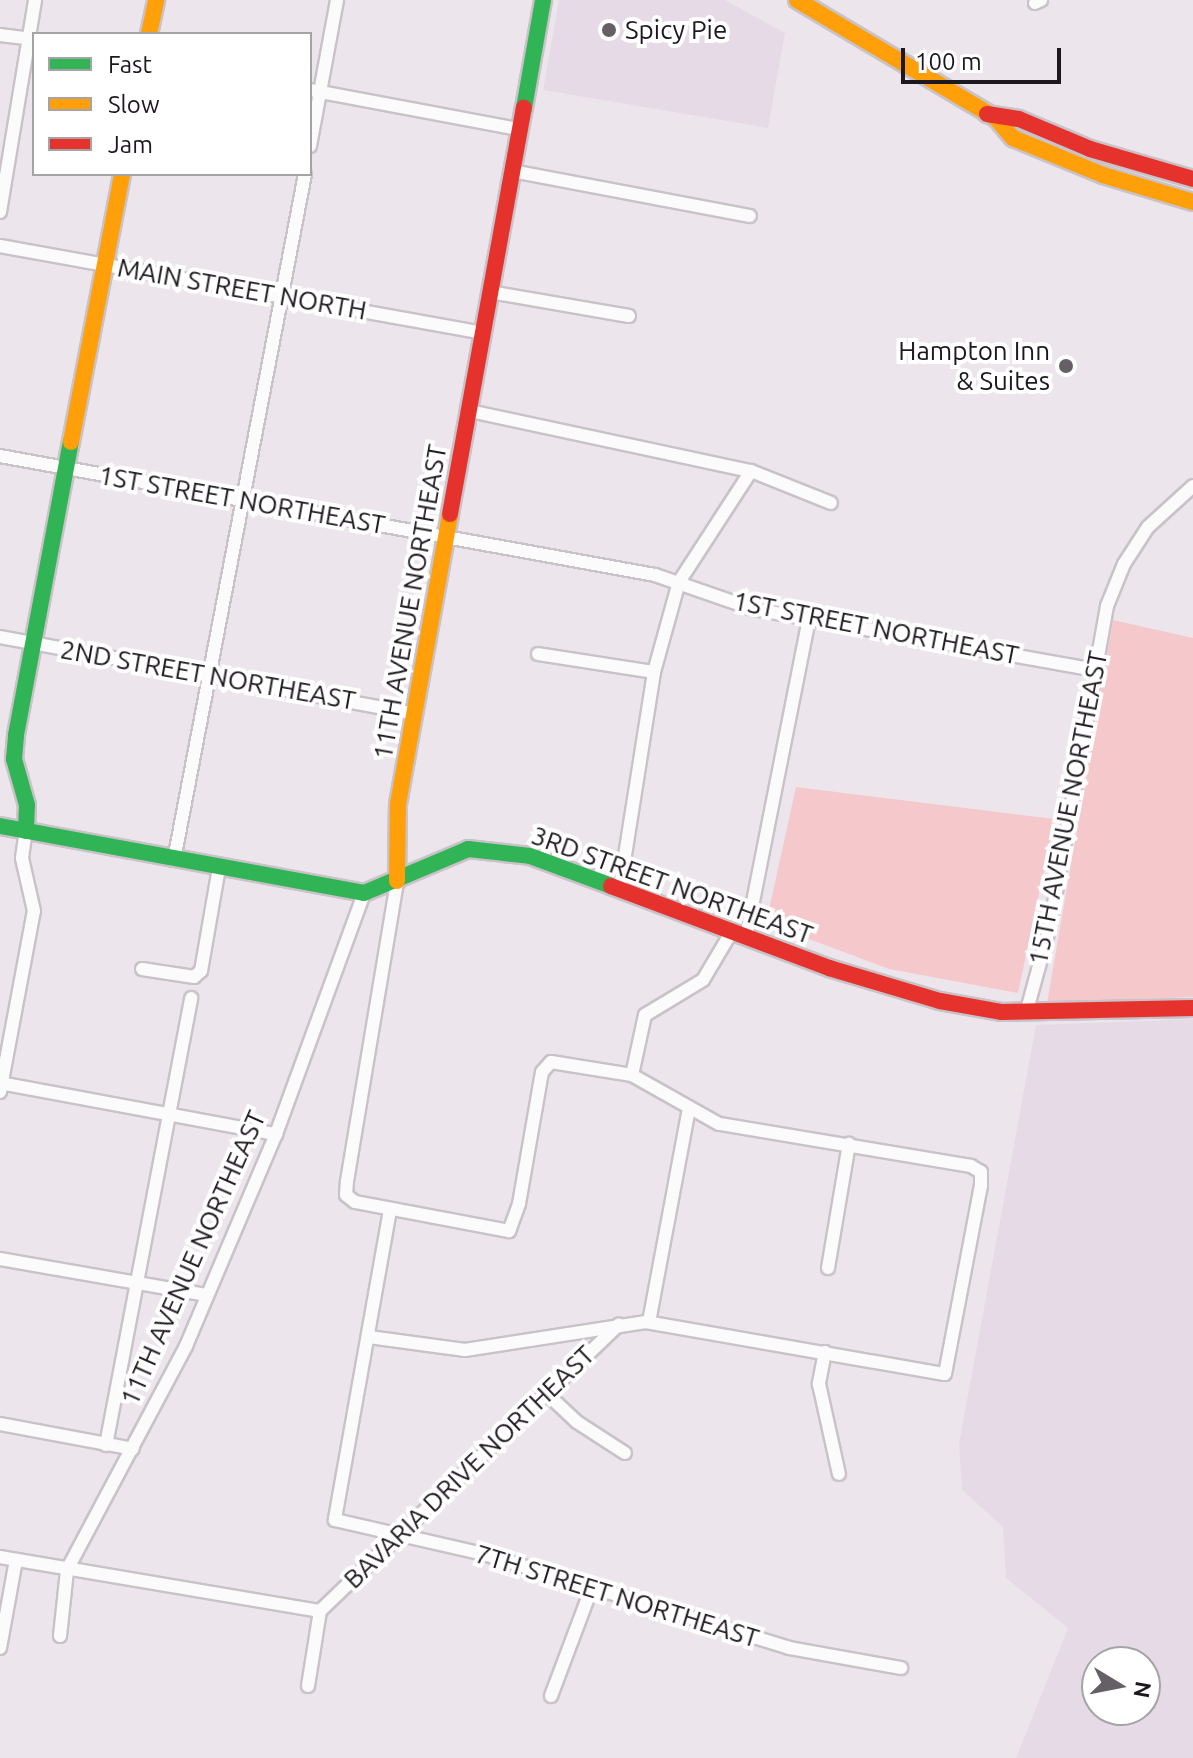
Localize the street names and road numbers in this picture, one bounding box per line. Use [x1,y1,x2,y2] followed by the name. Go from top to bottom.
[115,252,369,326] street label: MAIN STREET NORTH
[367,442,453,762] street label: 11TH AVENUE NORTHEAST
[96,459,388,541] street label: 1ST STREET NORTHEAST
[731,585,1021,671] street label: 1ST STREET NORTHEAST
[58,634,358,716] street label: 2ND STREET NORTHEAST
[1022,648,1114,968] street label: 15TH AVENUE NORTHEAST
[527,820,817,950] street label: 3RD STREET NORTHEAST
[114,1106,272,1410] street label: 11TH AVENUE NORTHEAST
[337,1339,601,1595] street label: BAVARIA DRIVE NORTHEAST
[471,1538,763,1654] street label: 7TH STREET NORTHEAST

